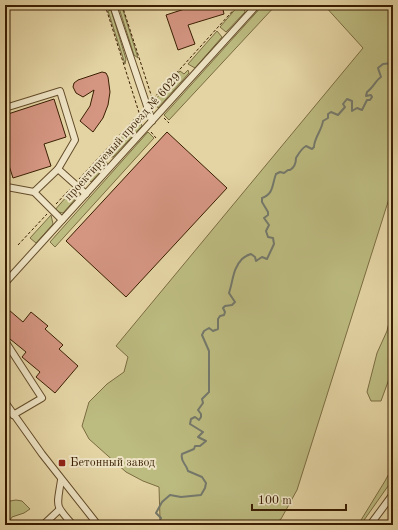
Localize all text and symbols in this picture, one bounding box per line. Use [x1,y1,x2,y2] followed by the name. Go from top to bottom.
[63,71,183,203] street label: проектируемый проезд № 6029
[70,457,155,469] place label: Бетонный завод
[57,458,67,468] marker: Бетонный завод
[252,486,346,512] scale bar
[258,495,292,507] text: 100 m

